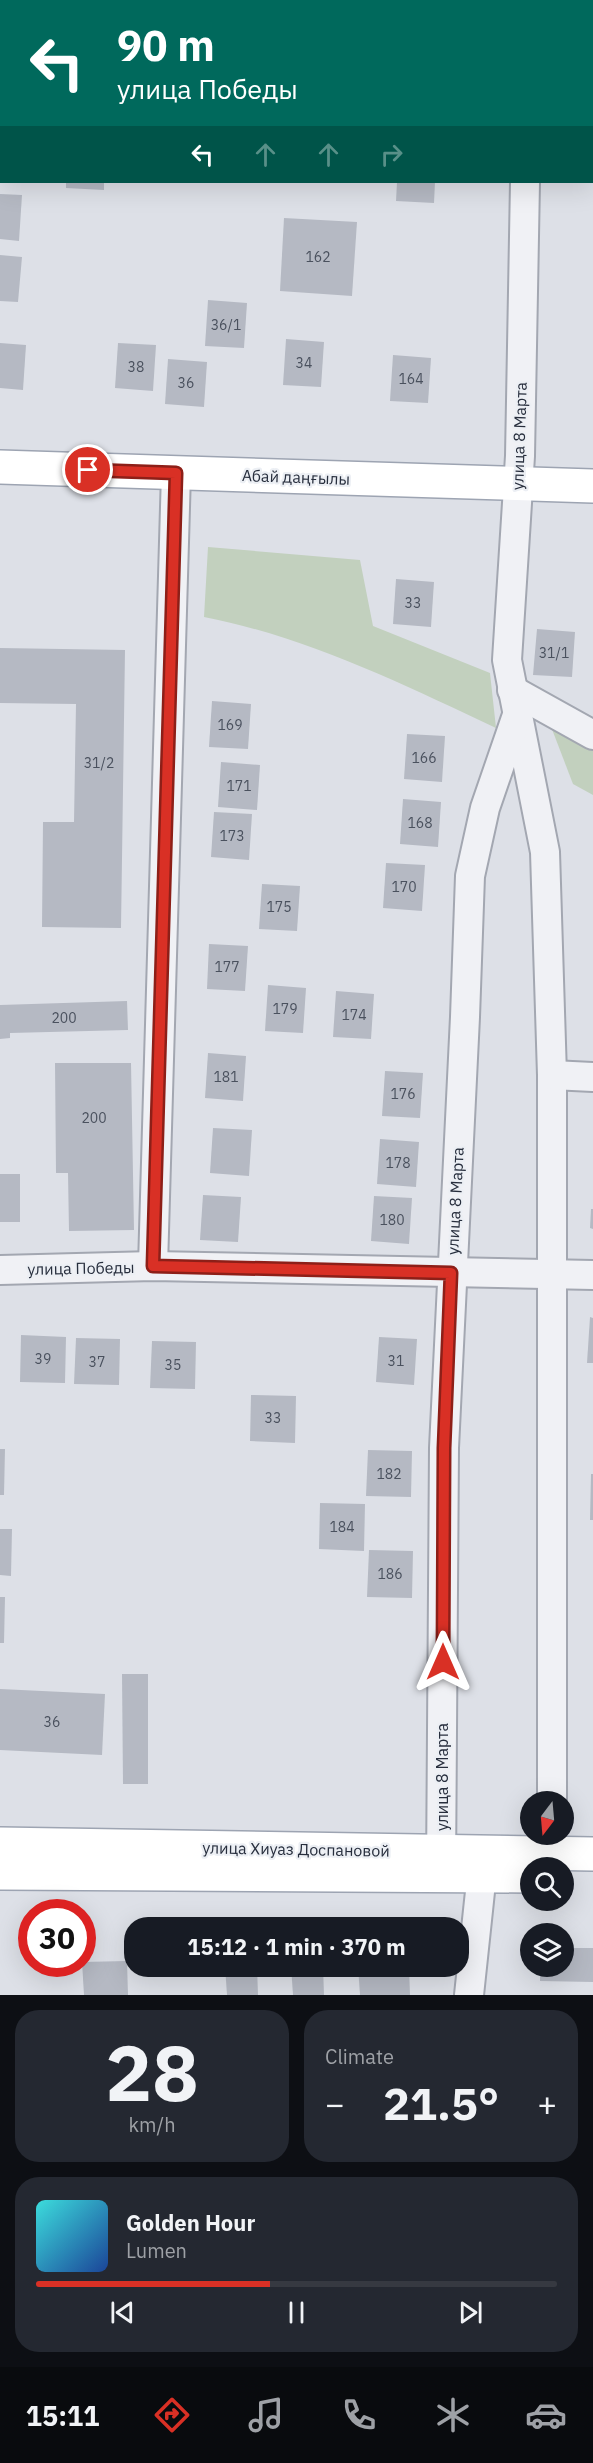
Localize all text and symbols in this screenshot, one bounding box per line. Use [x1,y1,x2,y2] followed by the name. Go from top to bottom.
[117,18,215,73] text: 90 m
[18,24,96,102] icon: left
[117,71,298,106] text: улица Победы
[186,138,219,171] icon: left
[249,138,282,171] icon: ahead
[312,138,345,171] icon: ahead
[375,138,408,171] icon: right
[305,248,331,266] house number: 162
[211,316,241,334] house number: 36/1
[296,354,312,372] house number: 34
[128,358,144,376] house number: 38
[398,370,424,388] house number: 164
[178,374,194,392] house number: 36
[507,381,531,490] street label: улица 8 Марта
[62,444,113,495] pin
[71,453,104,486] icon: arrive
[241,465,351,489] street label: Абай даңғылы
[405,594,421,612] house number: 33
[539,644,569,662] house number: 31/1
[217,716,243,734] house number: 169
[411,749,437,767] house number: 166
[84,754,114,772] house number: 31/2
[226,777,252,795] house number: 171
[407,814,433,832] house number: 168
[219,827,245,845] house number: 173
[391,878,417,896] house number: 170
[266,898,292,916] house number: 175
[214,958,240,976] house number: 177
[272,1000,298,1018] house number: 179
[341,1006,367,1024] house number: 174
[51,1009,77,1027] house number: 200
[213,1068,239,1086] house number: 181
[390,1085,416,1103] house number: 176
[81,1109,107,1127] house number: 200
[442,1146,468,1255] street label: улица 8 Марта
[385,1154,411,1172] house number: 178
[379,1211,405,1229] house number: 180
[27,1257,135,1279] street label: улица Победы
[35,1350,51,1368] house number: 39
[388,1352,404,1370] house number: 31
[89,1353,105,1371] house number: 37
[165,1356,181,1374] house number: 35
[265,1409,281,1427] house number: 33
[376,1465,402,1483] house number: 182
[329,1518,355,1536] house number: 184
[377,1565,403,1583] house number: 186
[411,1630,475,1694] position arrow
[44,1713,60,1731] house number: 36
[432,1723,452,1831] street label: улица 8 Марта
[520,1791,574,1845] north arrow
[520,1791,574,1977] map controls
[202,1837,390,1861] street label: улица Хиуаз Доспановой
[520,1857,574,1911] button: search
[18,1899,96,1977] speed limit sign: 30
[520,1923,574,1977] button: layers
[187,1932,406,1961] text: 15:12 · 1 min · 370 m
[105,2021,199,2122] text: 28
[325,2043,394,2070] text: Climate
[383,2074,499,2132] text: 21.5°
[325,2082,345,2125] text: −
[537,2082,557,2125] text: +
[128,2111,176,2138] text: km/h
[126,2208,255,2237] text: Golden Hour
[126,2237,187,2264] text: Lumen
[106,2296,139,2329] icon: previous
[280,2296,313,2329] icon: pause
[454,2296,487,2329] icon: next
[151,2394,193,2436] icon: directions
[245,2394,287,2436] icon: music
[338,2394,380,2436] icon: phone
[432,2394,474,2436] icon: climate
[525,2394,567,2436] icon: car
[26,2398,99,2433] text: 15:11

